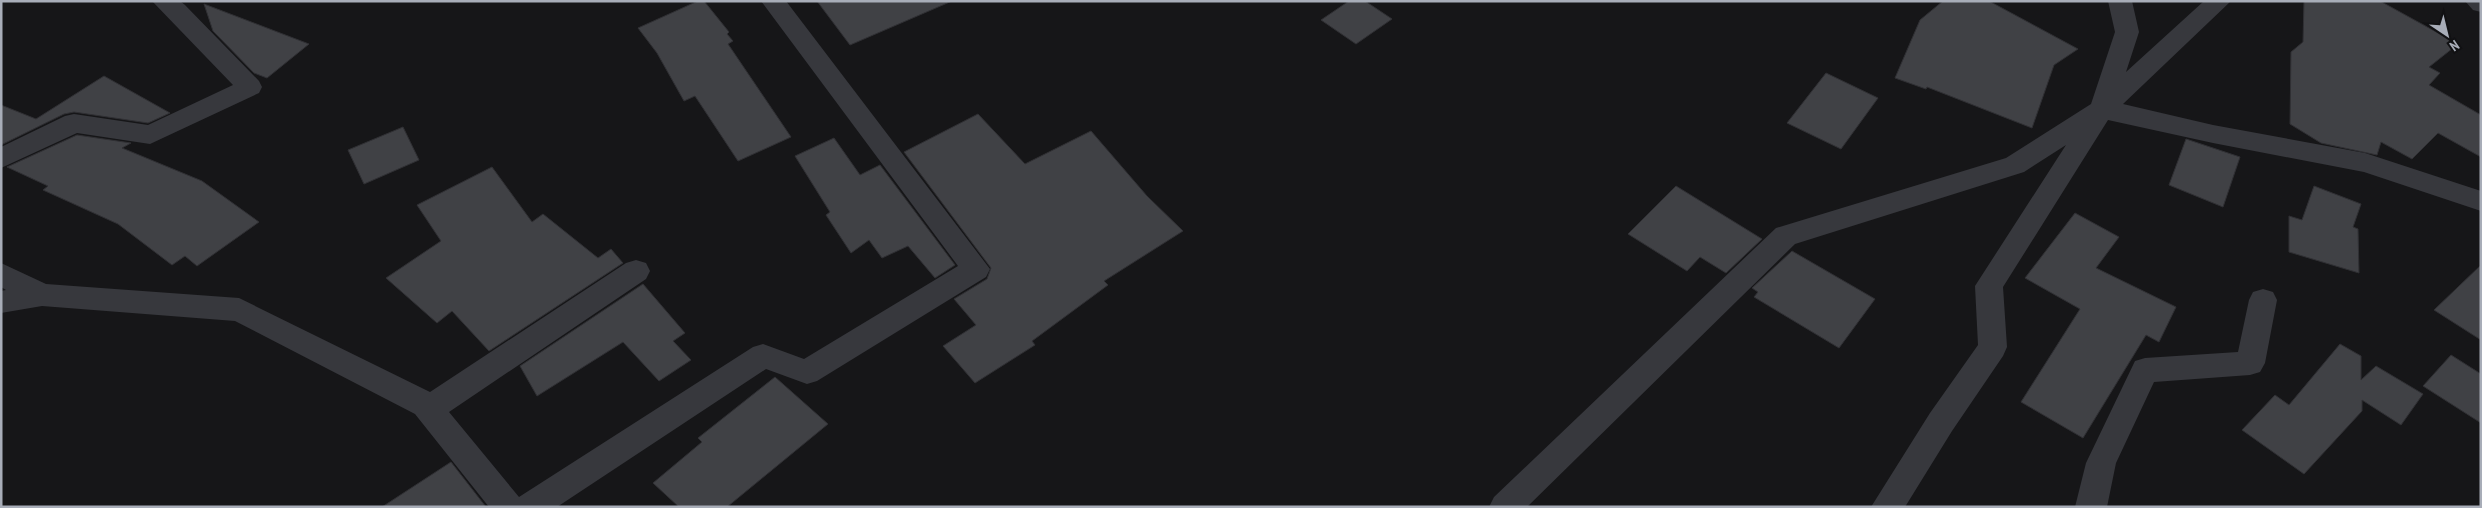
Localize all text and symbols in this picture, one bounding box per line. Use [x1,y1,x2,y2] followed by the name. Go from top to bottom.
[2422,10,2472,60] north arrow
[2446,36,2463,55] text: N

